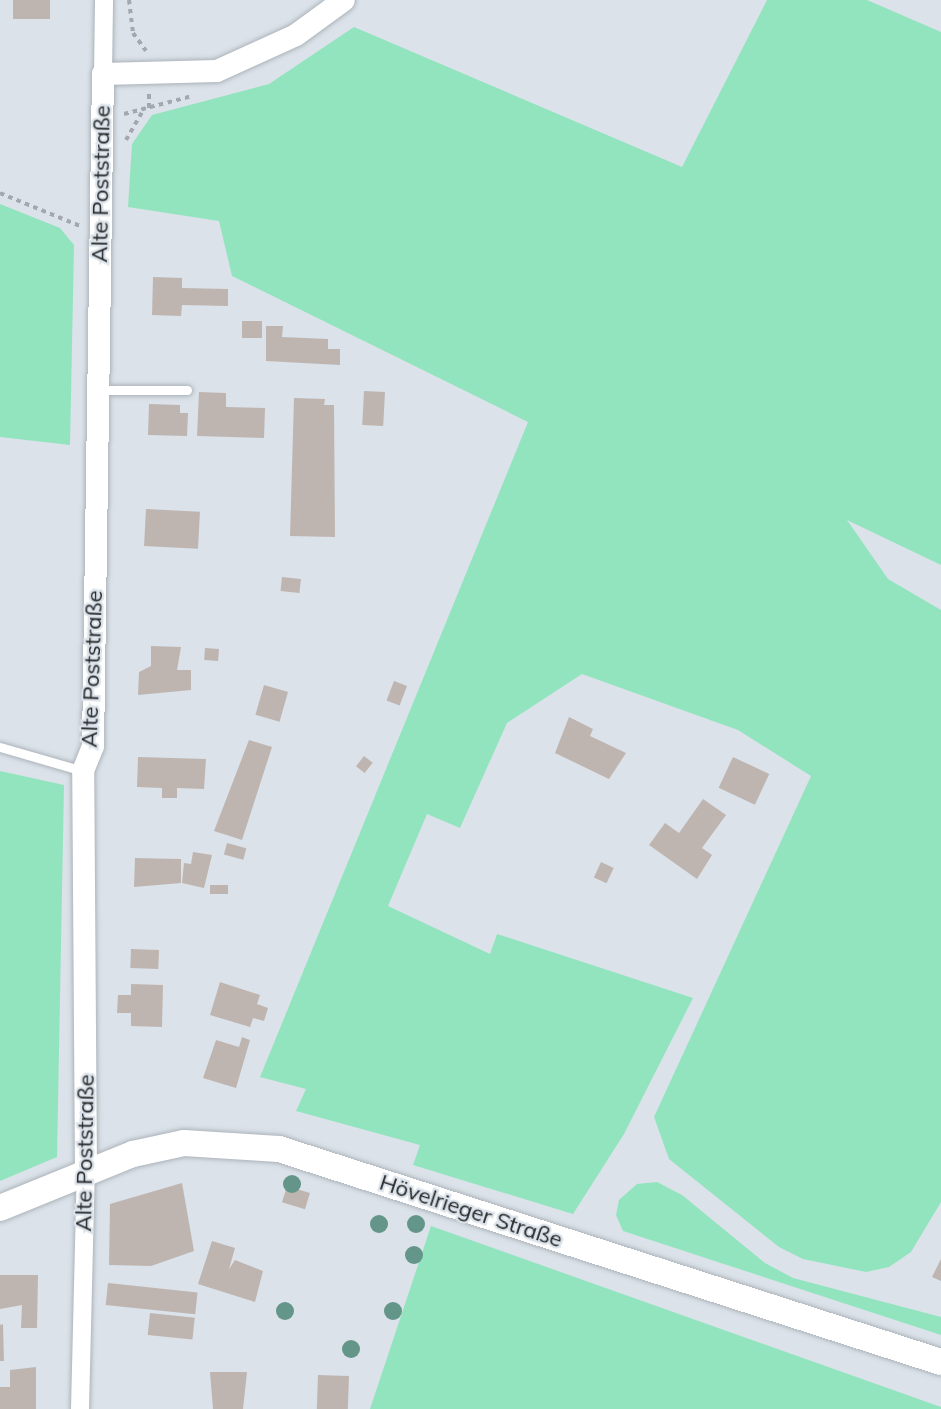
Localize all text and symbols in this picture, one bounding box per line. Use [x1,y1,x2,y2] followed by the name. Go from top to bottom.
[86,105,116,263] street label: Alte Poststraße
[76,590,108,748] street label: Alte Poststraße
[70,1074,100,1232] street label: Alte Poststraße
[376,1169,566,1253] street label: Hövelrieger Straße

